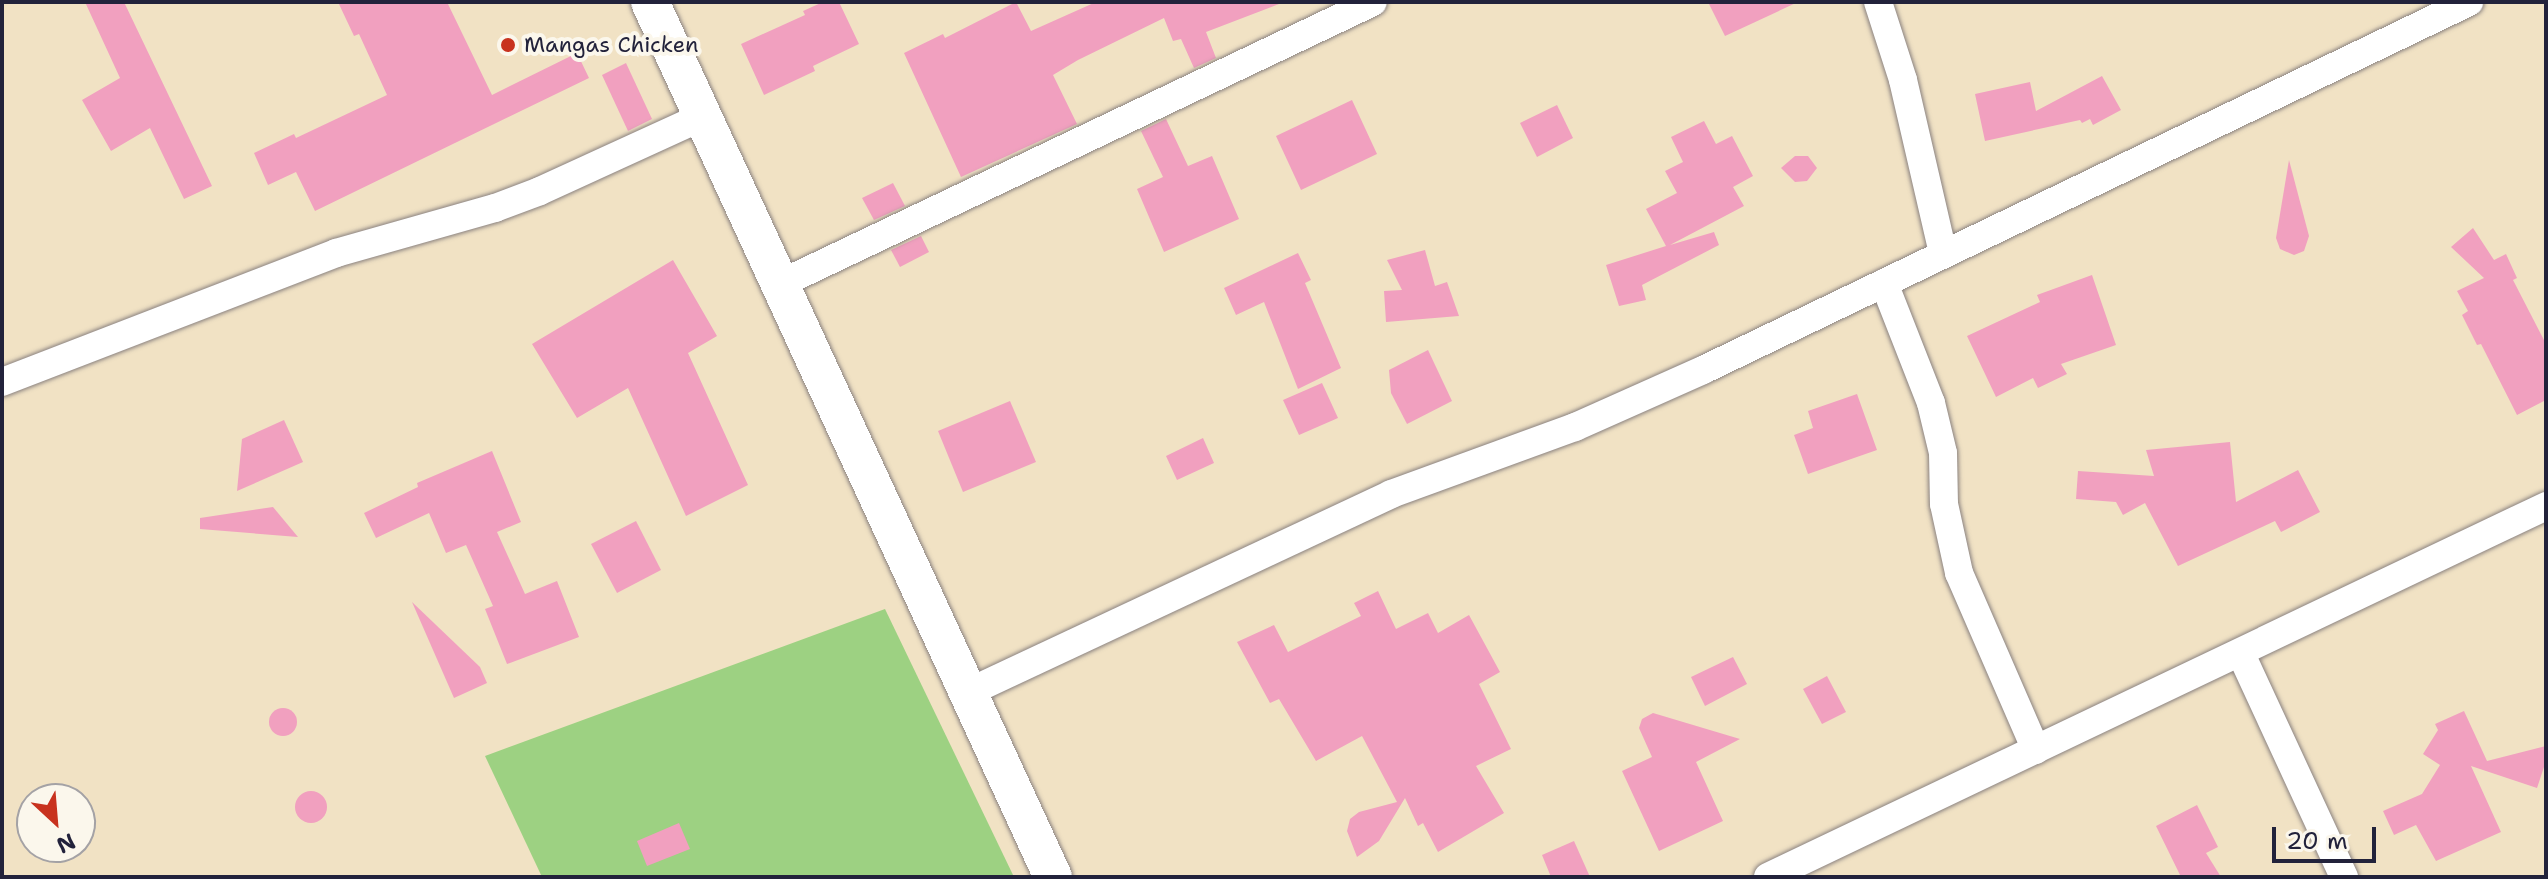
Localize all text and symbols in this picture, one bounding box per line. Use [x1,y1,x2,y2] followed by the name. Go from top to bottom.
[524,32,698,58] place label: Mangas Chicken
[499,36,517,54] marker: Mangas Chicken
[16,783,96,863] north arrow
[2276,811,2380,861] scale bar
[2286,825,2348,857] text: 20 m
[52,826,80,860] text: N

